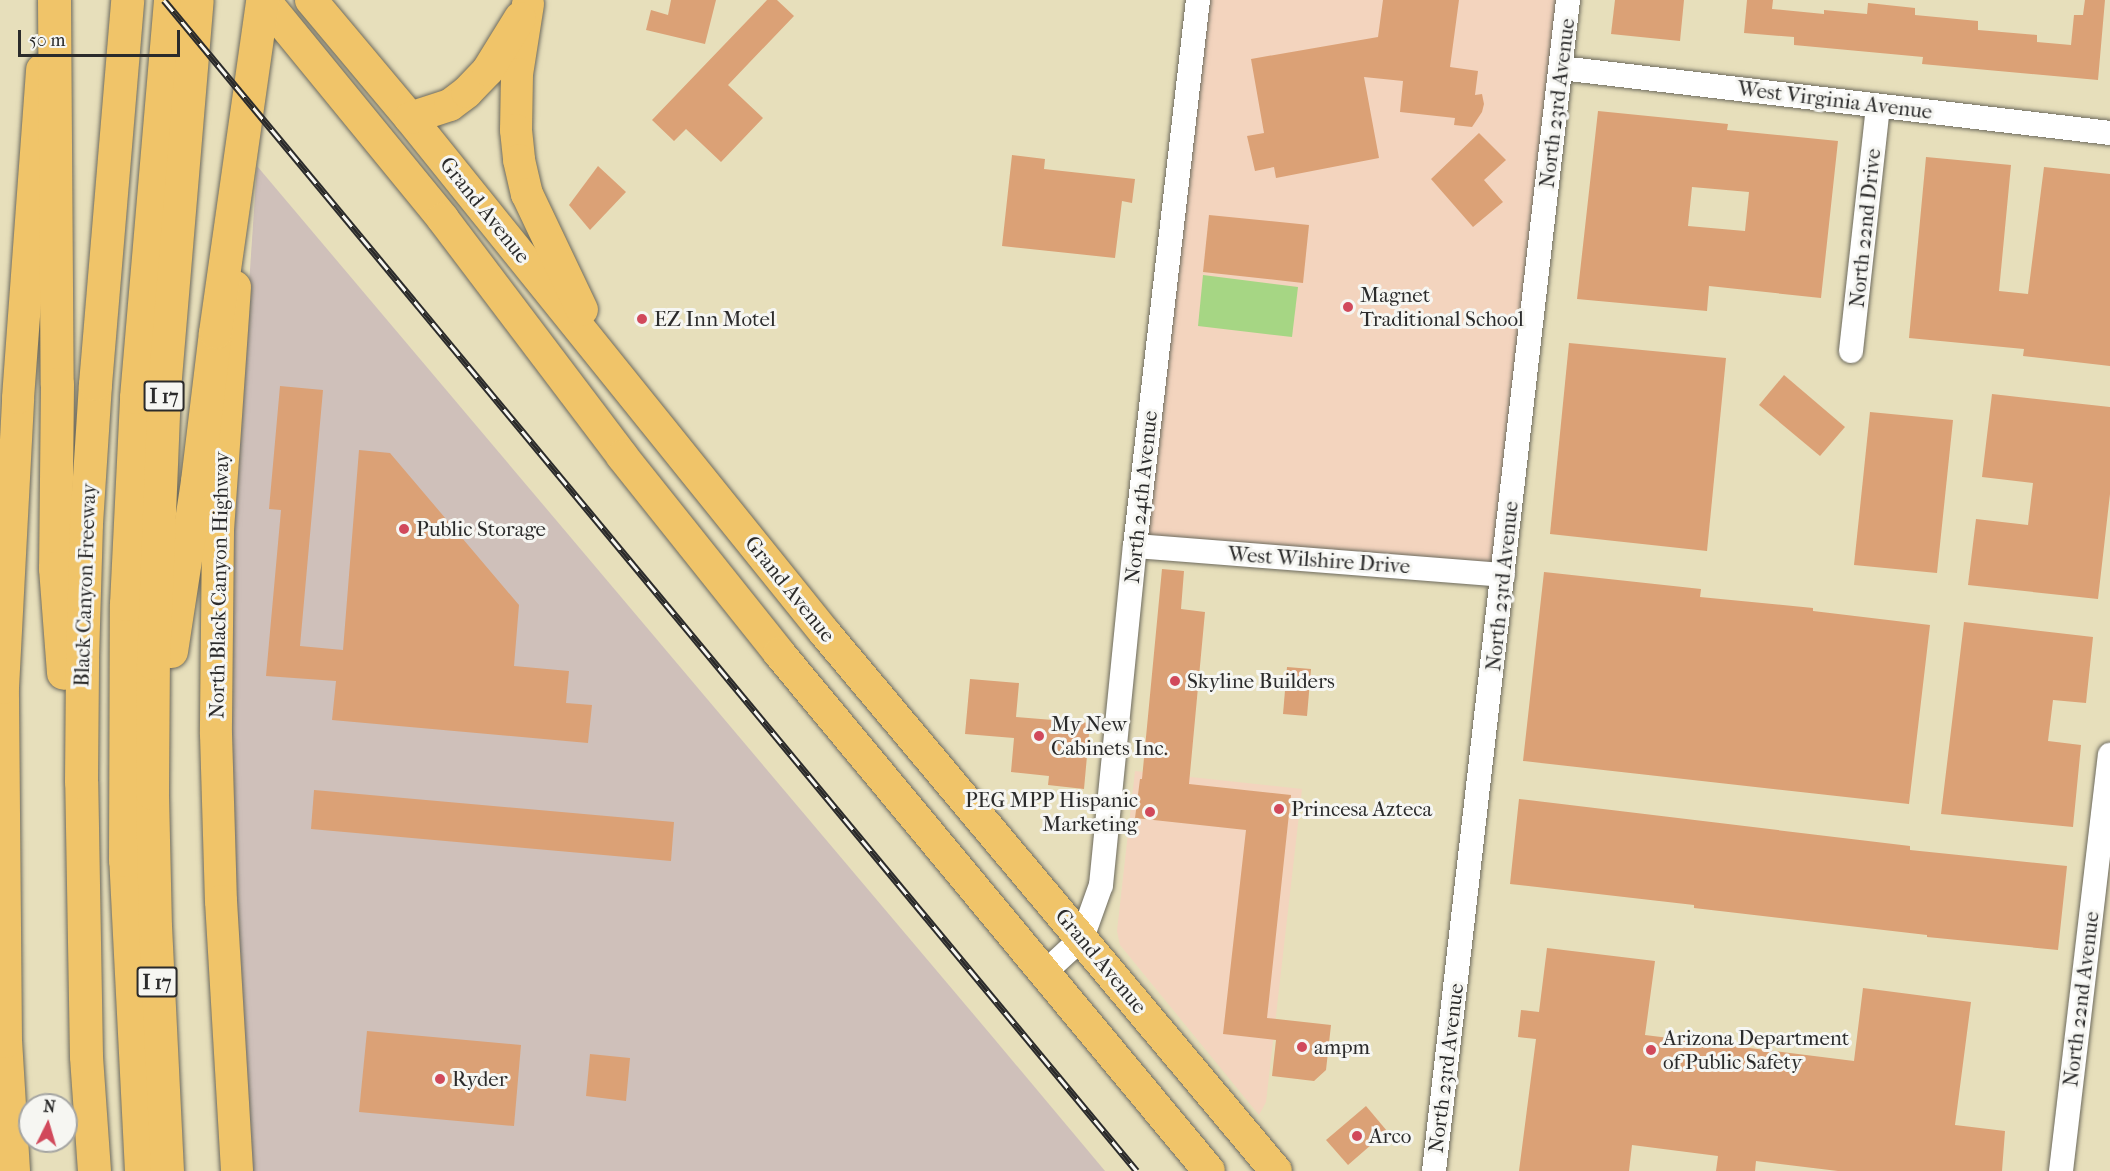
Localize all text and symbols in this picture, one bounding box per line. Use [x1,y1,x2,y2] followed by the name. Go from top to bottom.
[1534,17,1580,189] street label: North 23rd Avenue
[21,18,183,56] scale bar
[29,30,65,51] text: 50 m
[1736,76,1934,124] street label: West Virginia Avenue
[1844,147,1886,309] street label: North 22nd Drive
[435,152,535,268] street label: Grand Avenue
[1360,282,1524,332] place label: Magnet Traditional School
[1341,300,1355,314] marker: Magnet Traditional School
[654,306,776,332] place label: EZ Inn Motel
[635,312,649,326] marker: EZ Inn Motel
[143,379,185,413] road number: I 17
[1119,409,1163,585] street label: North 24th Avenue
[204,451,234,719] street label: North Black Canyon Highway
[69,483,101,687] street label: Black Canyon Freeway
[1481,500,1523,672] street label: North 23rd Avenue
[416,516,546,542] place label: Public Storage
[397,522,411,536] marker: Public Storage
[740,531,840,647] street label: Grand Avenue
[1227,541,1411,579] street label: West Wilshire Drive
[1187,668,1335,694] place label: Skyline Builders
[1168,674,1182,688] marker: Skyline Builders
[1051,711,1168,761] place label: My New Cabinets Inc.
[1032,729,1046,743] marker: My New Cabinets Inc.
[965,787,1138,837] place label: PEG MPP Hispanic Marketing
[1291,796,1432,822] place label: Princesa Azteca
[1272,802,1286,816] marker: Princesa Azteca
[1143,805,1157,819] marker: PEG MPP Hispanic Marketing
[1050,903,1152,1019] street label: Grand Avenue
[2058,910,2104,1088] street label: North 22nd Avenue
[136,965,178,999] road number: I 17
[1423,982,1469,1154] street label: North 23rd Avenue
[1663,1025,1849,1075] place label: Arizona Department of Public Safety
[1314,1034,1370,1060] place label: ampm
[1295,1040,1309,1054] marker: ampm
[1644,1043,1658,1057] marker: Arizona Department of Public Safety
[452,1066,508,1092] place label: Ryder
[433,1072,447,1086] marker: Ryder
[18,1093,78,1153] north arrow
[43,1097,56,1117] text: N
[1369,1123,1411,1149] place label: Arco
[1350,1129,1364,1143] marker: Arco

